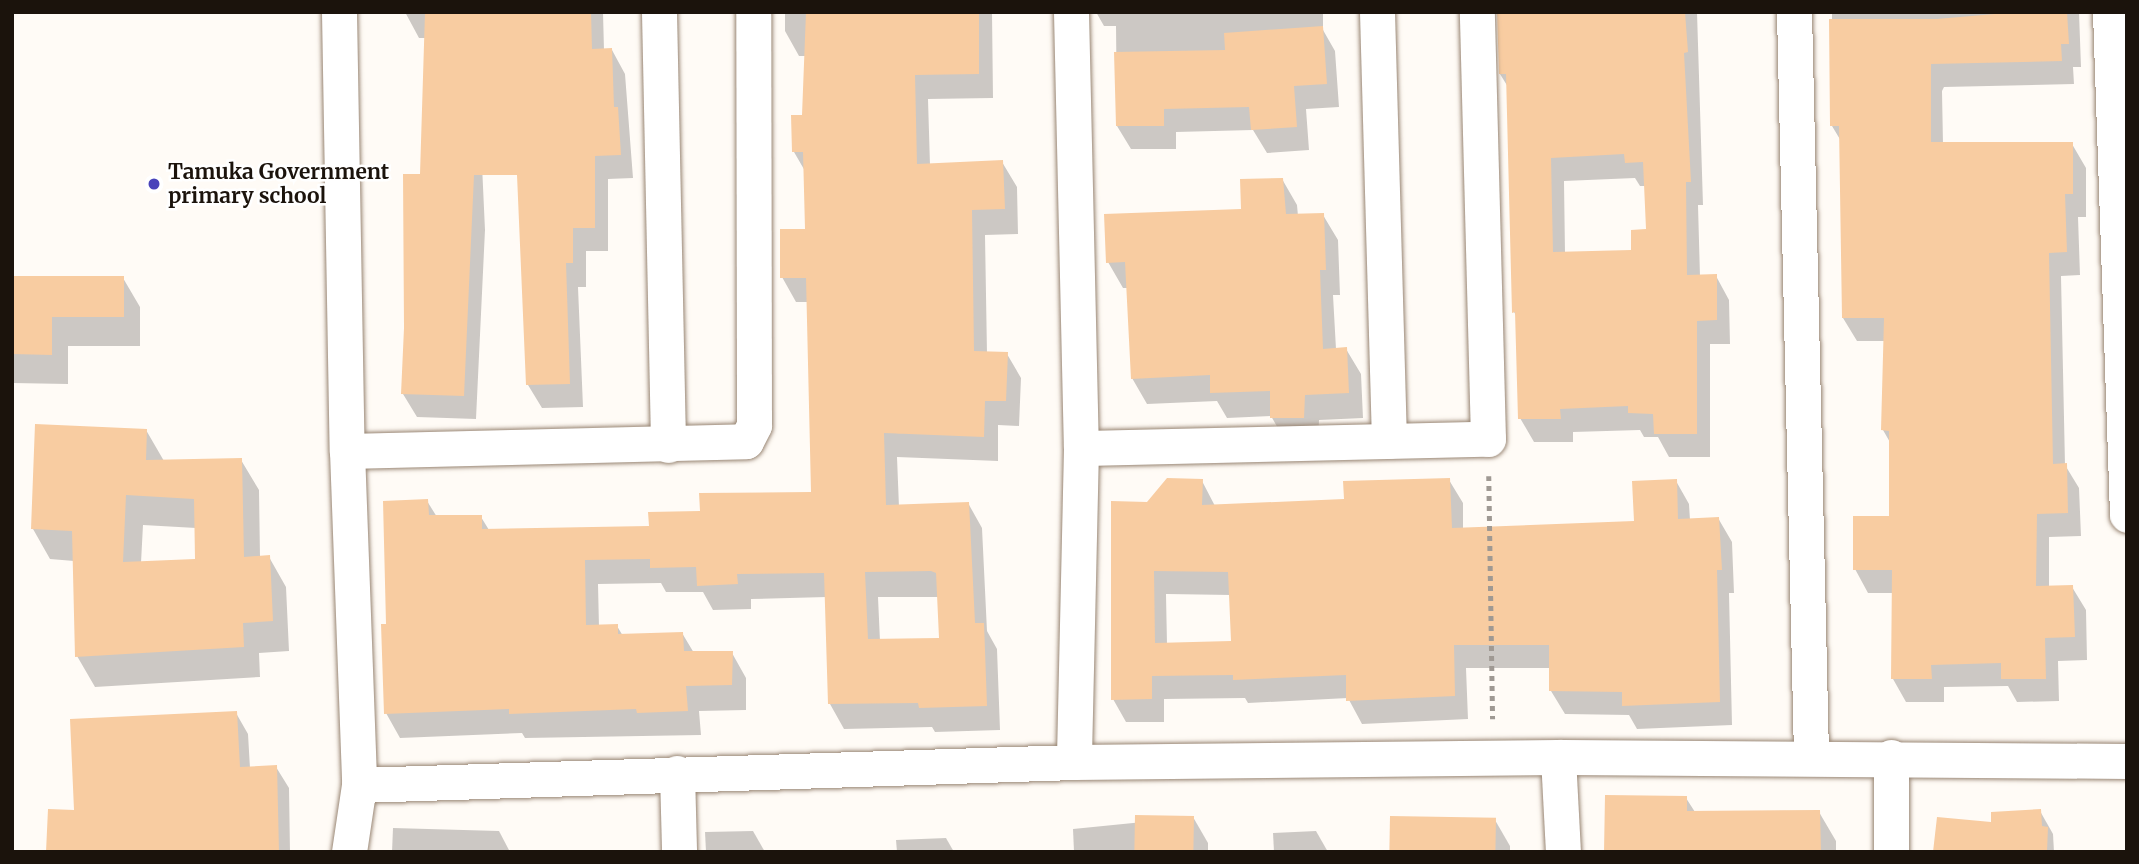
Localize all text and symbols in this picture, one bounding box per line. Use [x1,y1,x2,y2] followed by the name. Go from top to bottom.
[168,159,389,209] place label: Tamuka Government primary school
[146,176,162,192] marker: Tamuka Government primary school

